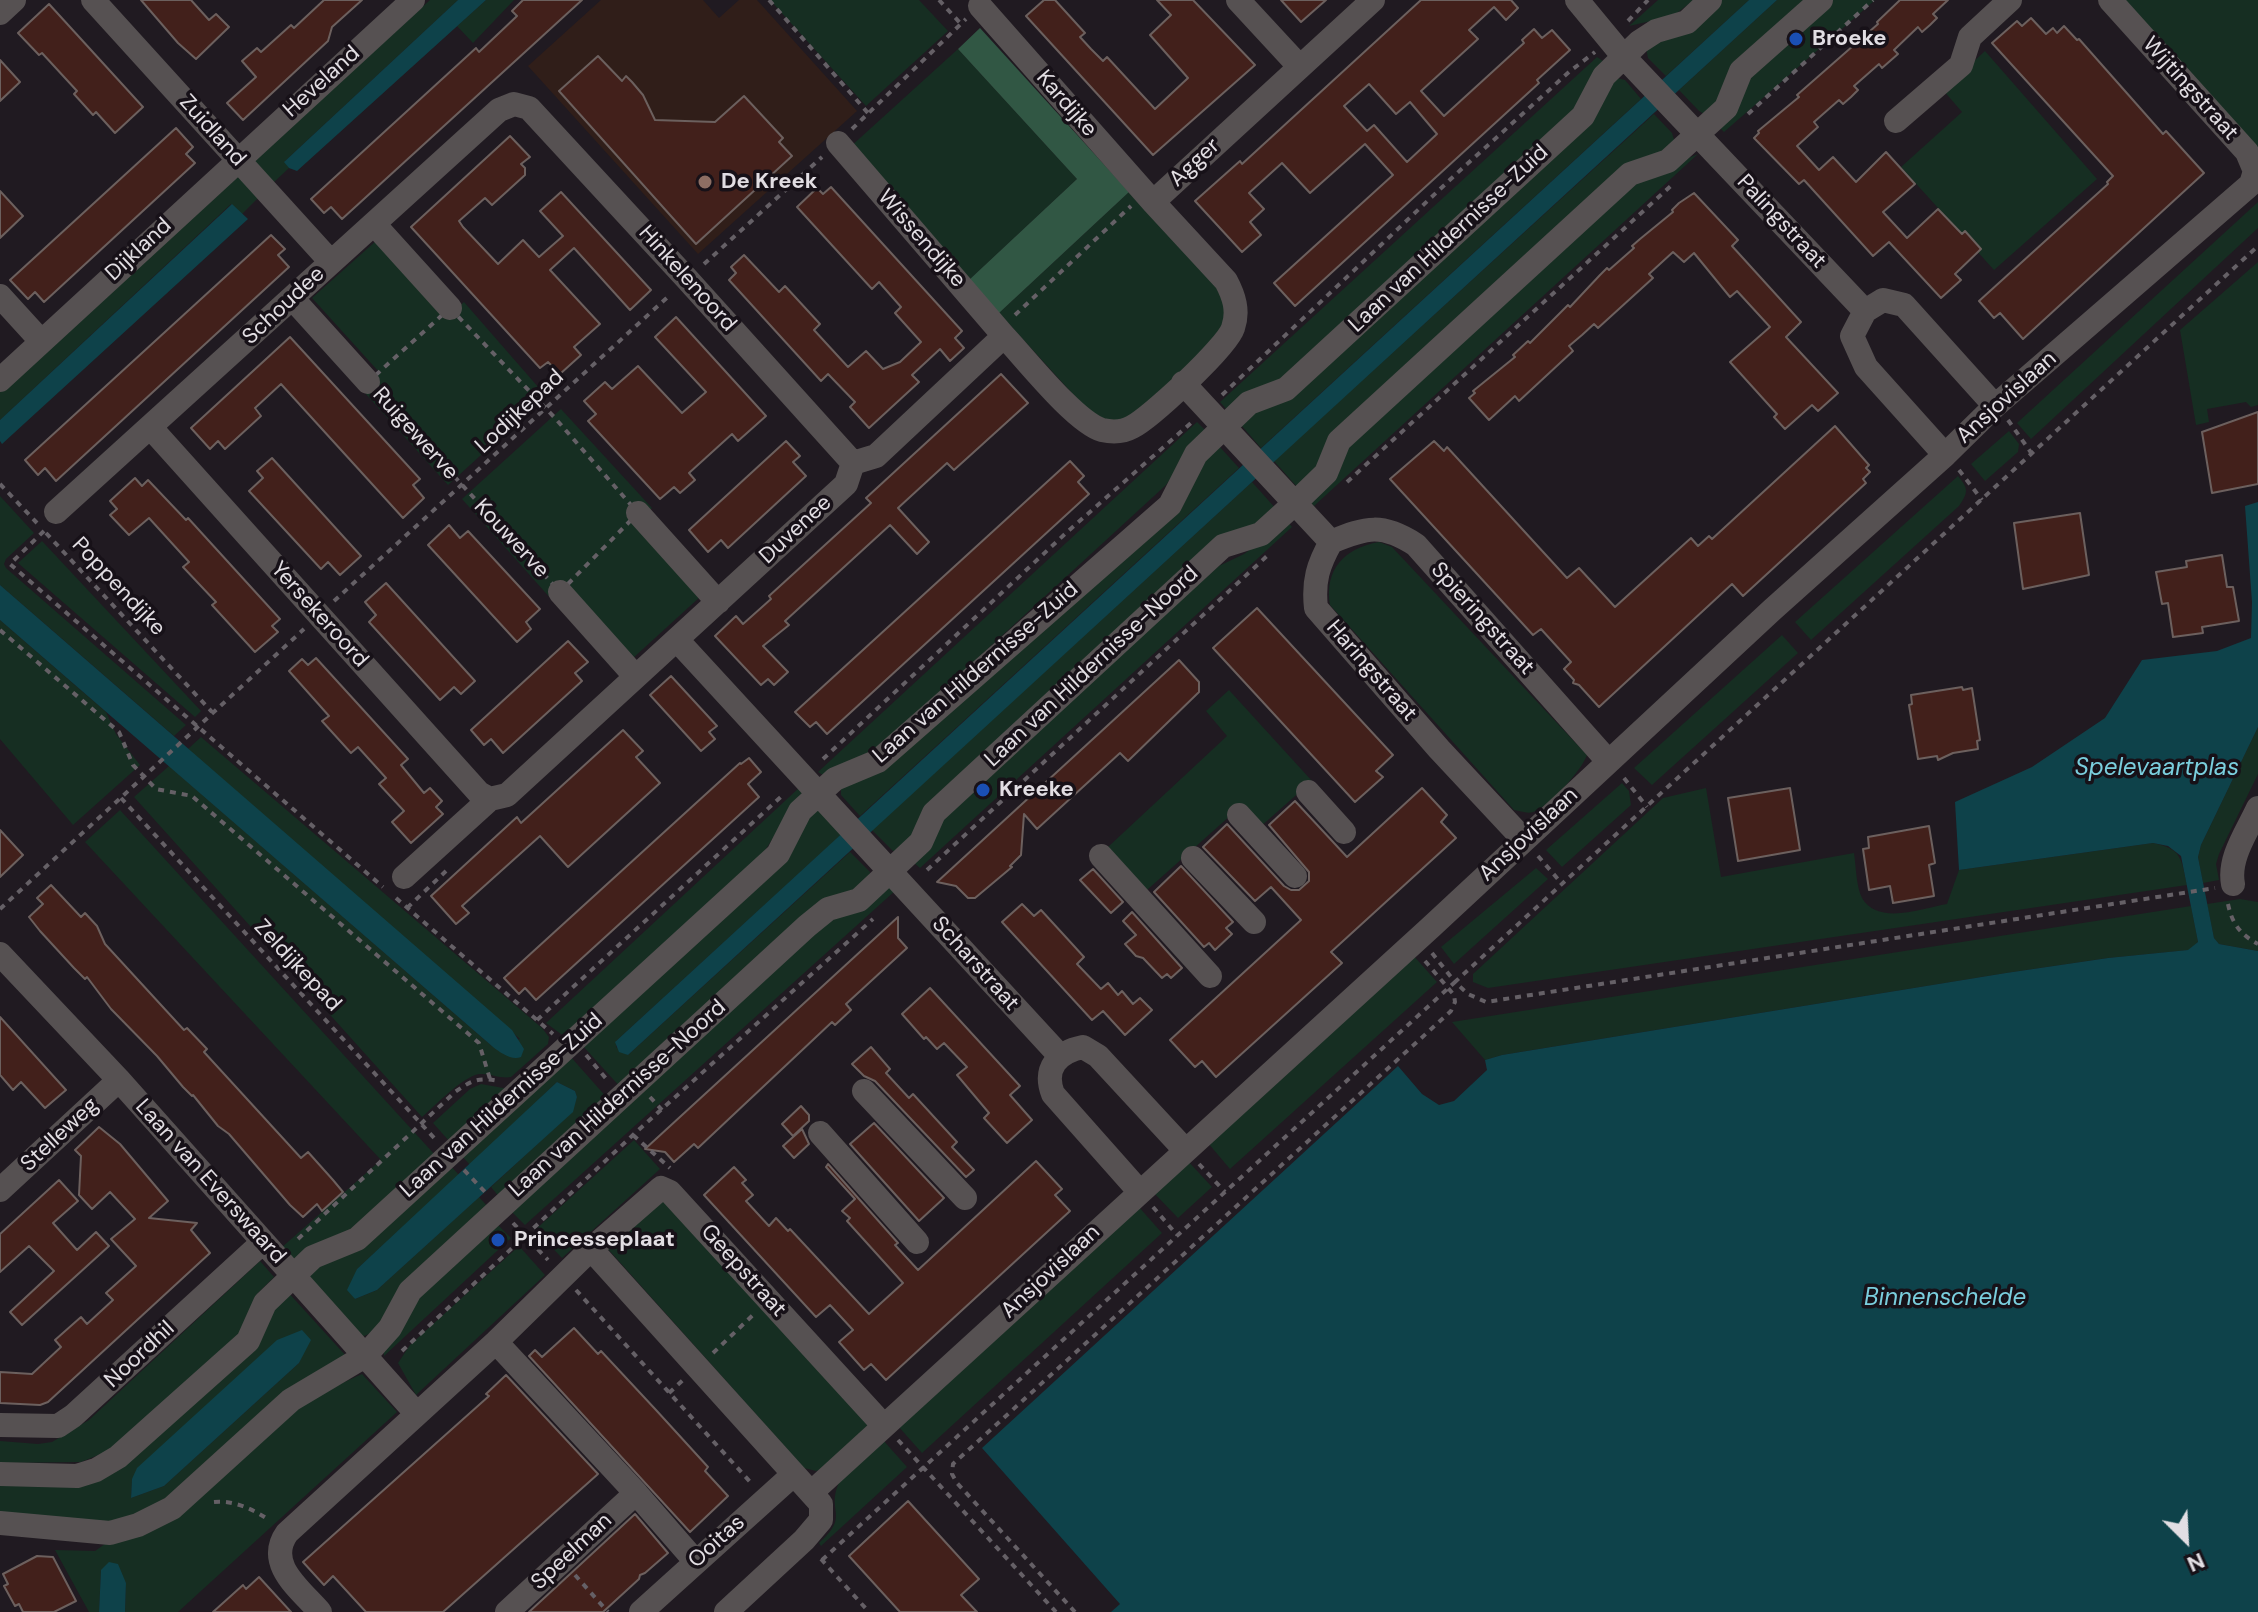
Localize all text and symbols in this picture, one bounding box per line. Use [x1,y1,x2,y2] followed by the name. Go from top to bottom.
[1812,26,1887,52] place label: Broeke
[1787,30,1805,48] marker: Broeke
[2137,32,2243,146] street label: Wijtingstraat
[278,41,366,123] street label: Heveland
[1030,65,1102,143] street label: Kardijke
[173,90,251,172] street label: Zuidland
[1164,133,1226,193] street label: Agger
[1344,140,1554,338] street label: Laan van Hildernisse-Zuid
[721,169,817,195] place label: De Kreek
[1731,170,1831,274] street label: Palingstraat
[696,173,714,191] marker: De Kreek
[871,185,971,293] street label: Wissendijke
[101,213,177,287] street label: Dijkland
[633,221,741,337] street label: Hinkelenoord
[238,261,330,351] street label: Schoudee
[1952,346,2062,450] street label: Ansjovislaan
[470,365,570,459] street label: Lodijkepad
[367,382,463,486] street label: Ruigewerve
[754,490,838,570] street label: Duvenee
[468,494,554,584] street label: Kouwerve
[66,532,170,642] street label: Poppendijke
[265,557,373,673] street label: Yersekeroord
[1425,557,1539,681] street label: Spieringstraat
[980,561,1204,773] street label: Laan van Hildernisse-Noord
[868,577,1084,769] street label: Laan van Hildernisse-Zuid
[1320,615,1422,727] street label: Haringstraat
[2075,755,2239,783] water label: Spelevaartplas
[999,777,1074,803] place label: Kreeke
[974,781,992,799] marker: Kreeke
[1474,783,1584,887] street label: Ansjovislaan
[926,911,1024,1017] street label: Scharstraat
[248,915,346,1017] street label: Zeldijkepad
[504,995,732,1203] street label: Laan van Hildernisse-Noord
[395,1008,609,1204] street label: Laan van Hildernisse-Zuid
[16,1092,104,1178] street label: Stelleweg
[129,1094,291,1270] street label: Laan van Everswaard
[695,1219,791,1323] street label: Geepstraat
[996,1220,1106,1324] street label: Ansjovislaan
[514,1227,675,1253] place label: Princesseplaat
[489,1231,507,1249] marker: Princesseplaat
[1864,1285,2026,1313] water label: Binnenschelde
[100,1316,180,1394] street label: Noordhil
[2146,1500,2226,1580] north arrow
[526,1508,618,1596] street label: Speelman
[683,1510,751,1574] street label: Ooitas
[2183,1546,2209,1579] text: N

